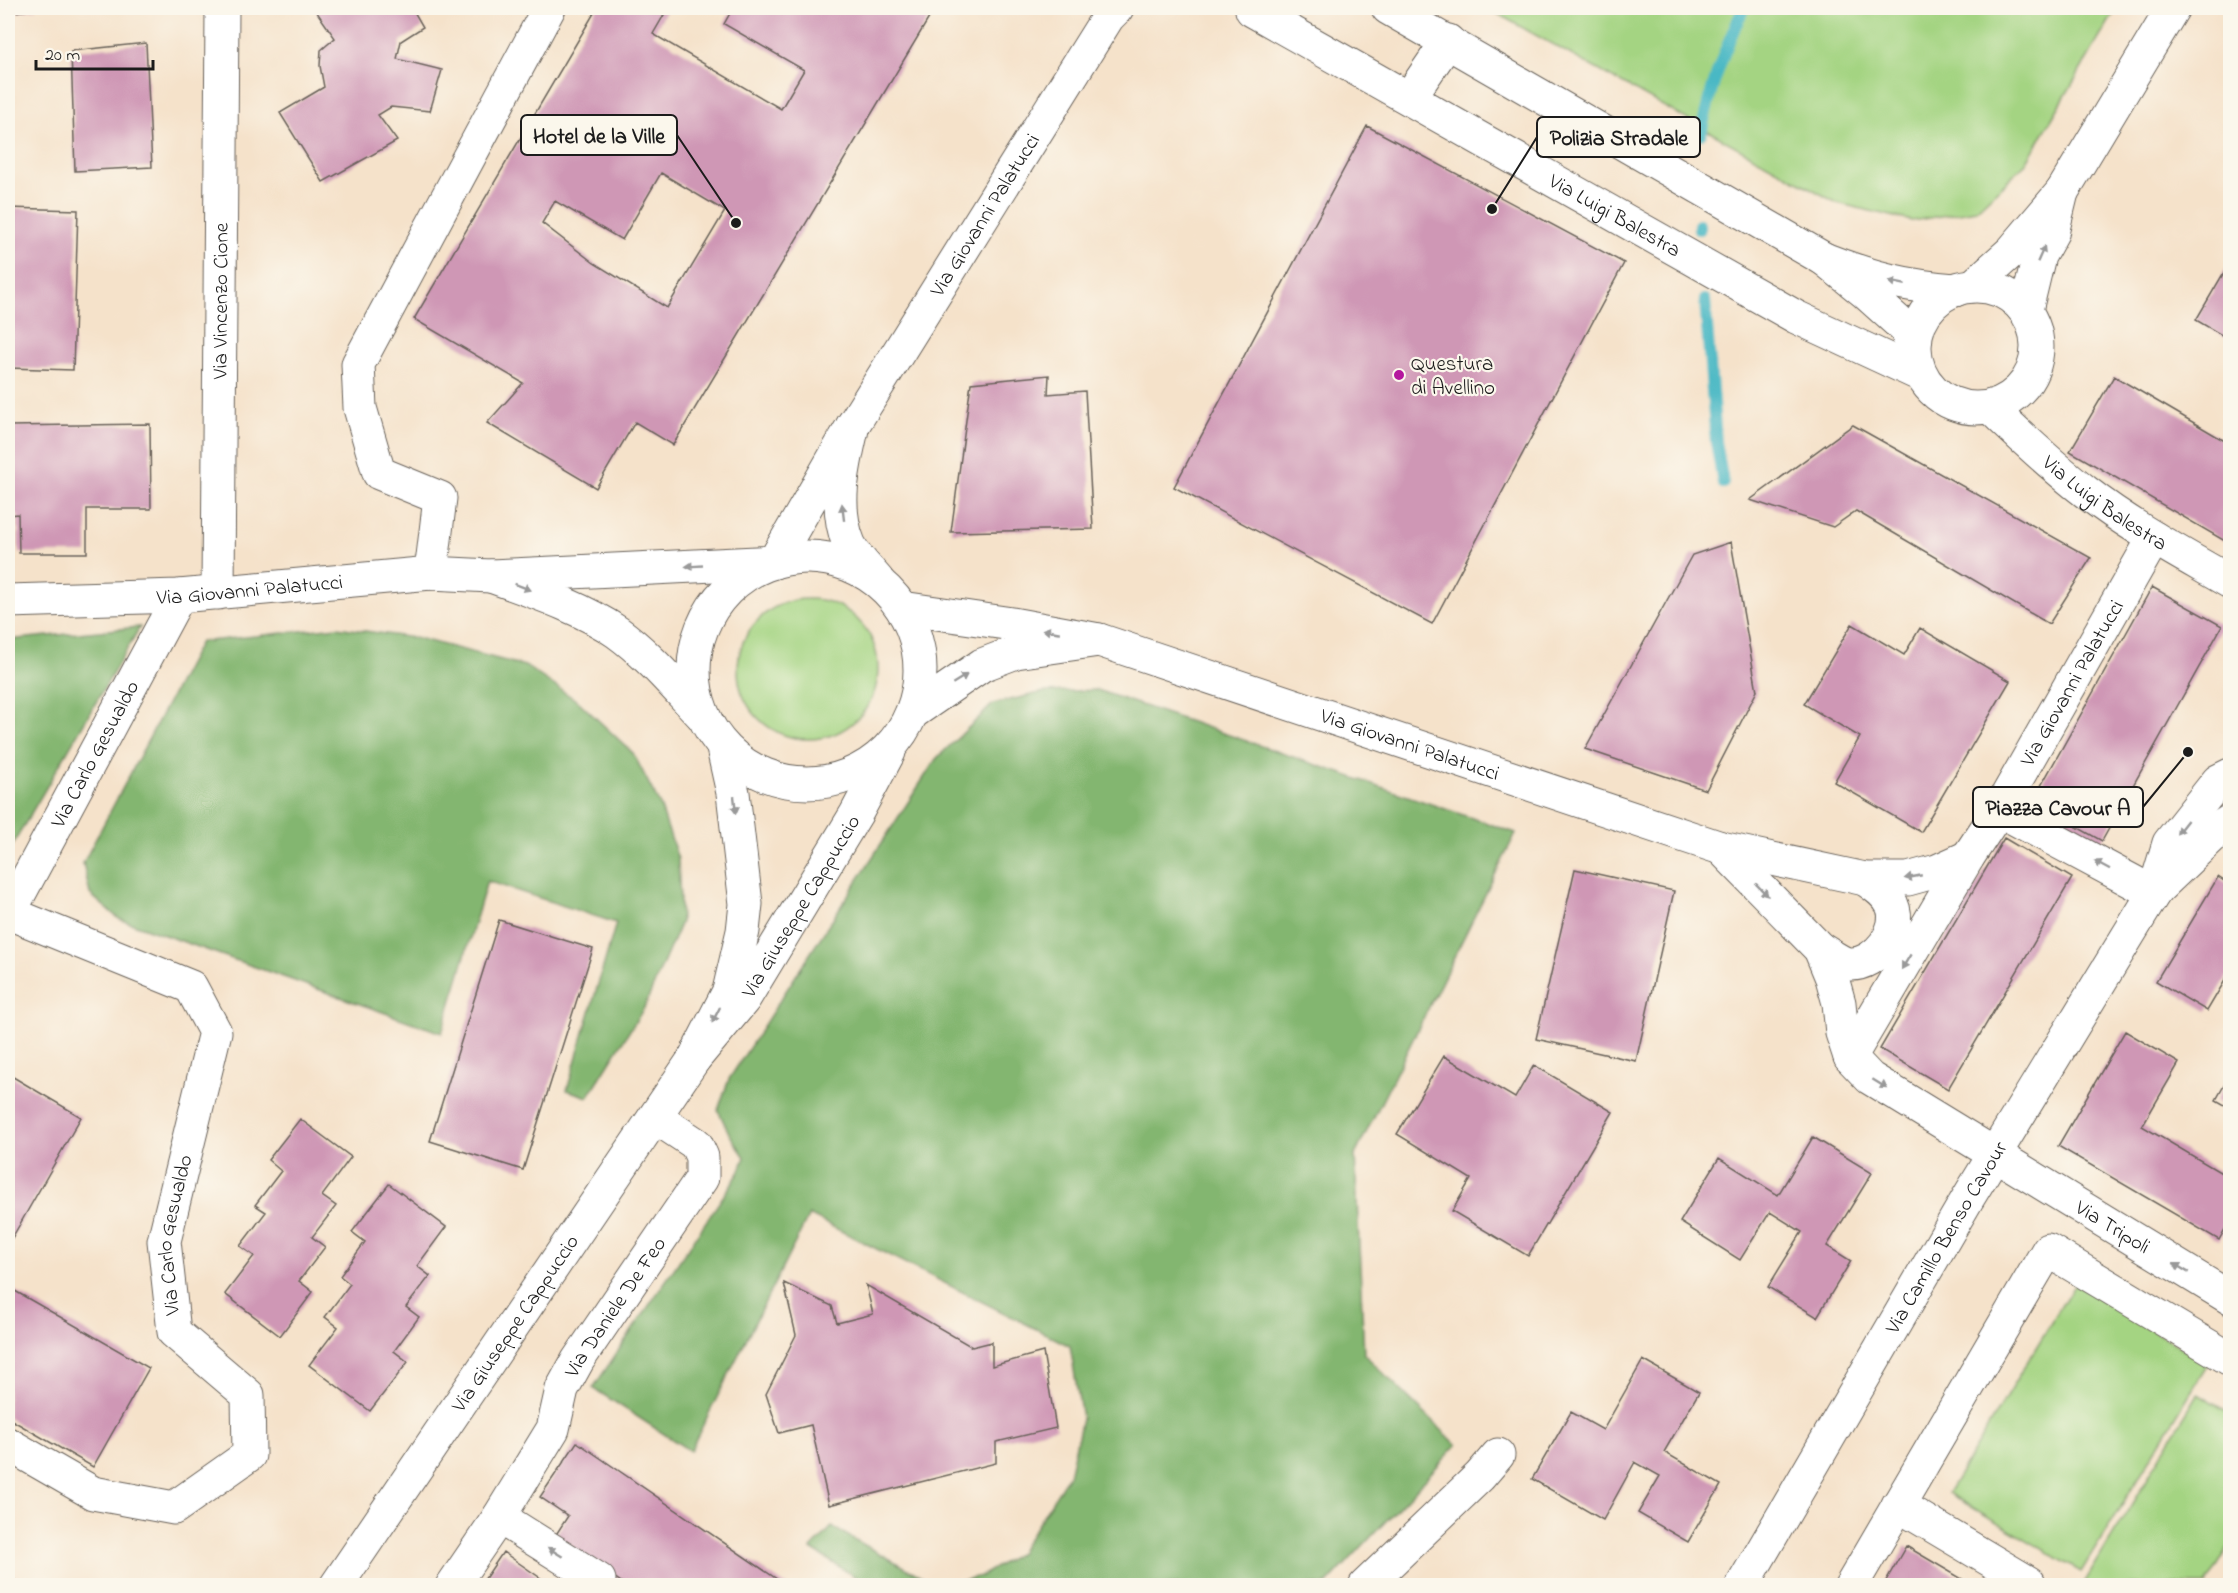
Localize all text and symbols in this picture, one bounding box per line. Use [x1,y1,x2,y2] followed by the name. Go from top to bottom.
[36,33,153,71] scale bar
[45,43,80,69] text: 20 m
[521,115,677,155] callout: Hotel de la Ville
[1537,117,1700,157] callout: Polizia Stradale
[533,122,666,154] text: Hotel de la Ville
[1550,124,1689,156] text: Polizia Stradale
[923,129,1048,304] street label: Via Giovanni Palatucci
[1542,167,1686,266] street label: Via Luigi Balestra
[206,222,238,380] street label: Via Vincenzo Cione
[2037,246,2046,263] one-way arrow
[1887,278,1906,287] one-way arrow
[1411,350,1495,404] place label: Questura di Avellino
[1392,368,1406,382] marker: Questura di Avellino
[2034,449,2172,559] street label: Via Luigi Balestra
[838,502,847,521] one-way arrow
[685,561,704,570] one-way arrow
[155,568,344,614] street label: Via Giovanni Palatucci
[514,583,532,593] one-way arrow
[2013,595,2133,773] street label: Via Giovanni Palatucci
[1041,626,1060,635] one-way arrow
[952,674,968,685] one-way arrow
[44,676,148,835] street label: Via Carlo Gesualdo
[1315,702,1503,790] street label: Via Giovanni Palatucci
[1973,787,2143,827] callout: Piazza Cavour A
[1985,794,2131,826] text: Piazza Cavour A
[730,795,740,814] one-way arrow
[735,810,869,1005] street label: Via Giuseppe Cappuccio
[2176,819,2189,835] one-way arrow
[2093,860,2110,870] one-way arrow
[1903,873,1922,882] one-way arrow
[1754,882,1768,896] one-way arrow
[1901,954,1911,971] one-way arrow
[711,1007,721,1024] one-way arrow
[1872,1079,1888,1090] one-way arrow
[1879,1136,2016,1341] street label: Via Camillo Benso Cavour
[151,1152,202,1318] street label: Via Carlo Gesualdo
[2068,1193,2155,1263] street label: Via Tripoli
[445,1229,588,1420] street label: Via Giuseppe Cappuccio
[558,1231,675,1384] street label: Via Daniele De Feo
[2172,1262,2189,1273] one-way arrow
[547,1547,563,1558] one-way arrow

